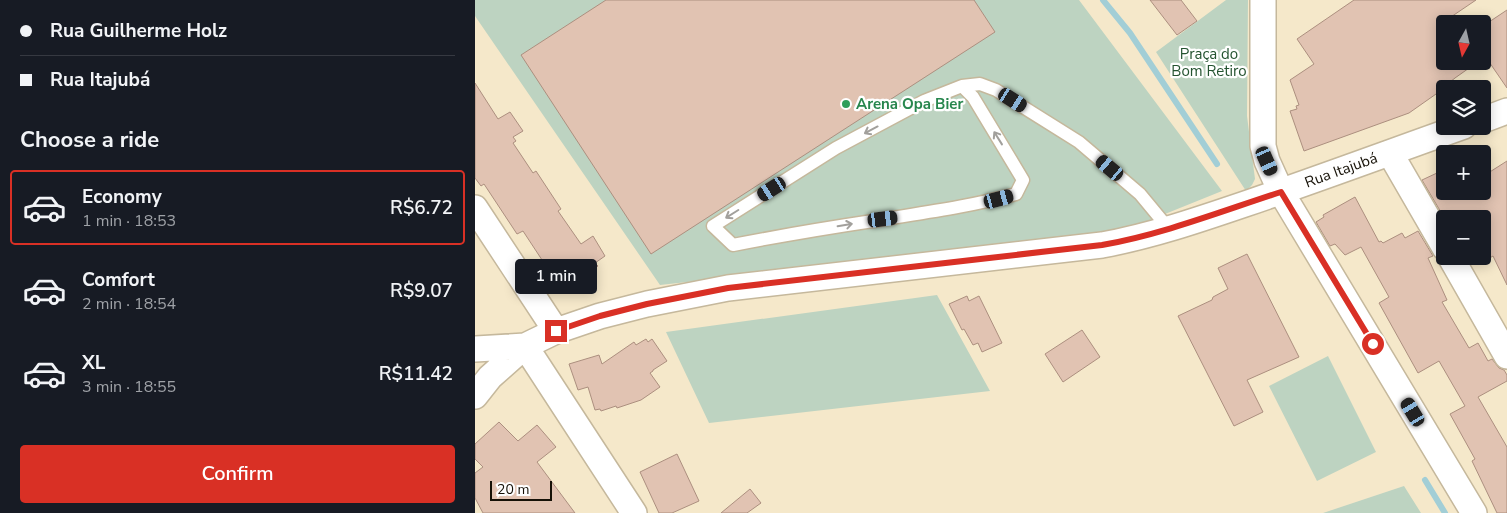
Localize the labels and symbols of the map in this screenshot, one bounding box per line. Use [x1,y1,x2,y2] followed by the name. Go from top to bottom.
[1436,15,1491,70] north arrow
[1171,44,1247,81] park label: Praça do Bom Retiro
[996,86,1029,114] car
[856,94,963,114] place label: Arena Opa Bier
[840,98,852,110] marker: Arena Opa Bier
[863,125,878,135] one-way arrow
[992,132,1002,146] one-way arrow
[1254,144,1279,178] car
[1302,148,1380,192] street label: Rua Itajubá
[1093,153,1126,183] car
[755,175,788,203] car
[982,188,1015,210] car
[725,209,739,220] one-way arrow
[867,210,898,228] car
[836,220,852,230] one-way arrow
[515,258,597,294] callout: 1 min
[545,320,567,342] route end
[1362,333,1384,355] route start
[1398,395,1427,429] car
[490,478,553,501] scale bar

